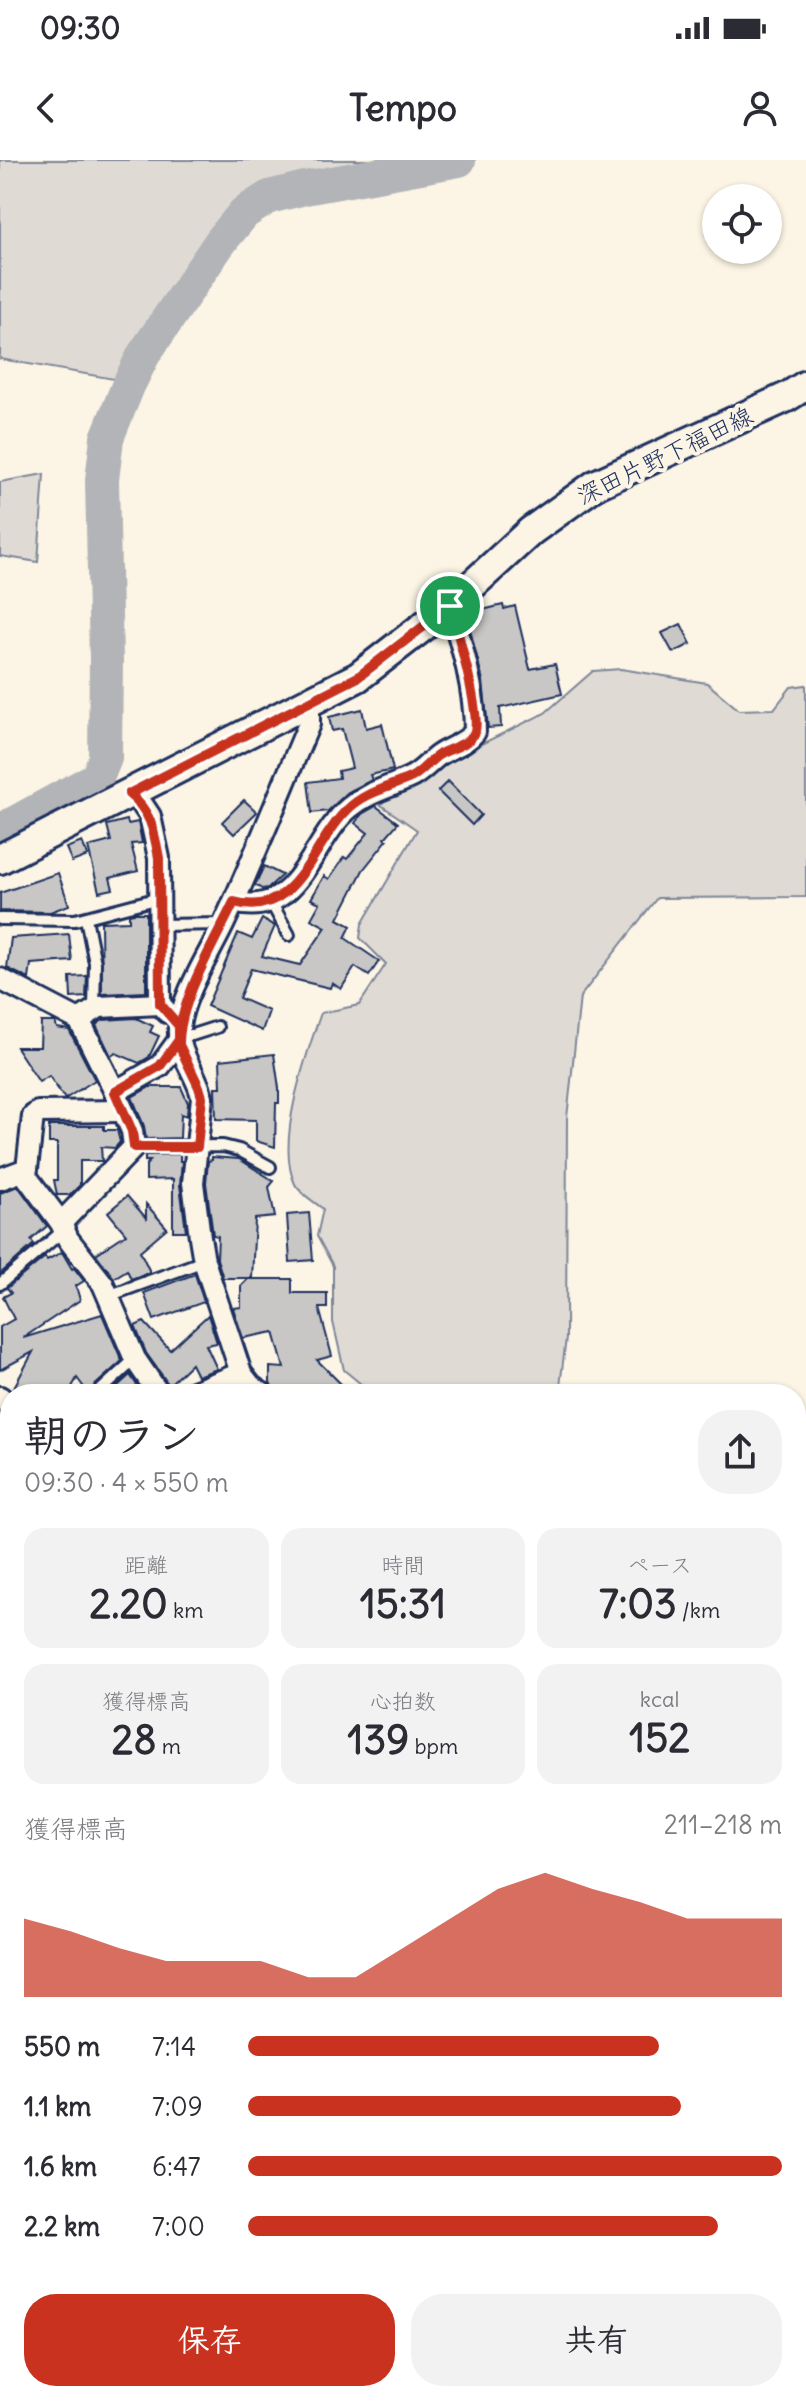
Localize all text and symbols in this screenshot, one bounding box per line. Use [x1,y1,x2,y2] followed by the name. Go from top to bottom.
[40,9,121,47] text: 09:30
[24,86,68,130] icon: back
[349,86,457,131] text: Tempo
[738,86,782,130] icon: person
[702,184,782,264] map controls
[702,184,782,264] button: locate
[572,400,757,511] street label: 深田片野下福田線
[416,572,484,640] pin
[428,584,472,628] icon: arrive
[24,1408,200,1463] text: 朝のラン
[698,1410,782,1494] button: share
[24,1466,228,1499] text: 09:30 · 4 × 550 m
[124,1551,168,1579] text: 距離
[381,1551,425,1579] text: 時間
[627,1551,692,1579] text: ペース
[89,1579,168,1629] text: 2.20
[360,1579,446,1629] text: 15:31
[599,1579,677,1629] text: 7:03
[168,1596,203,1624] text: km
[677,1596,720,1624] text: /km
[640,1685,679,1713] text: kcal
[102,1687,190,1715] text: 獲得標高
[370,1687,436,1715] text: 心拍数
[629,1713,690,1763] text: 152
[112,1715,157,1765] text: 28
[348,1715,409,1765] text: 139
[157,1732,181,1760] text: m
[409,1732,458,1760] text: bpm
[664,1808,782,1841] text: 211–218 m
[24,1812,128,1845] text: 獲得標高
[24,2030,100,2063] text: 550 m
[152,2030,196,2063] text: 7:14
[24,2090,91,2123] text: 1.1 km
[152,2090,203,2123] text: 7:09
[24,2150,97,2183] text: 1.6 km
[152,2150,200,2183] text: 6:47
[24,2210,100,2243] text: 2.2 km
[152,2210,205,2243] text: 7:00
[24,2294,395,2386] button: 保存
[411,2294,782,2386] button: 共有

